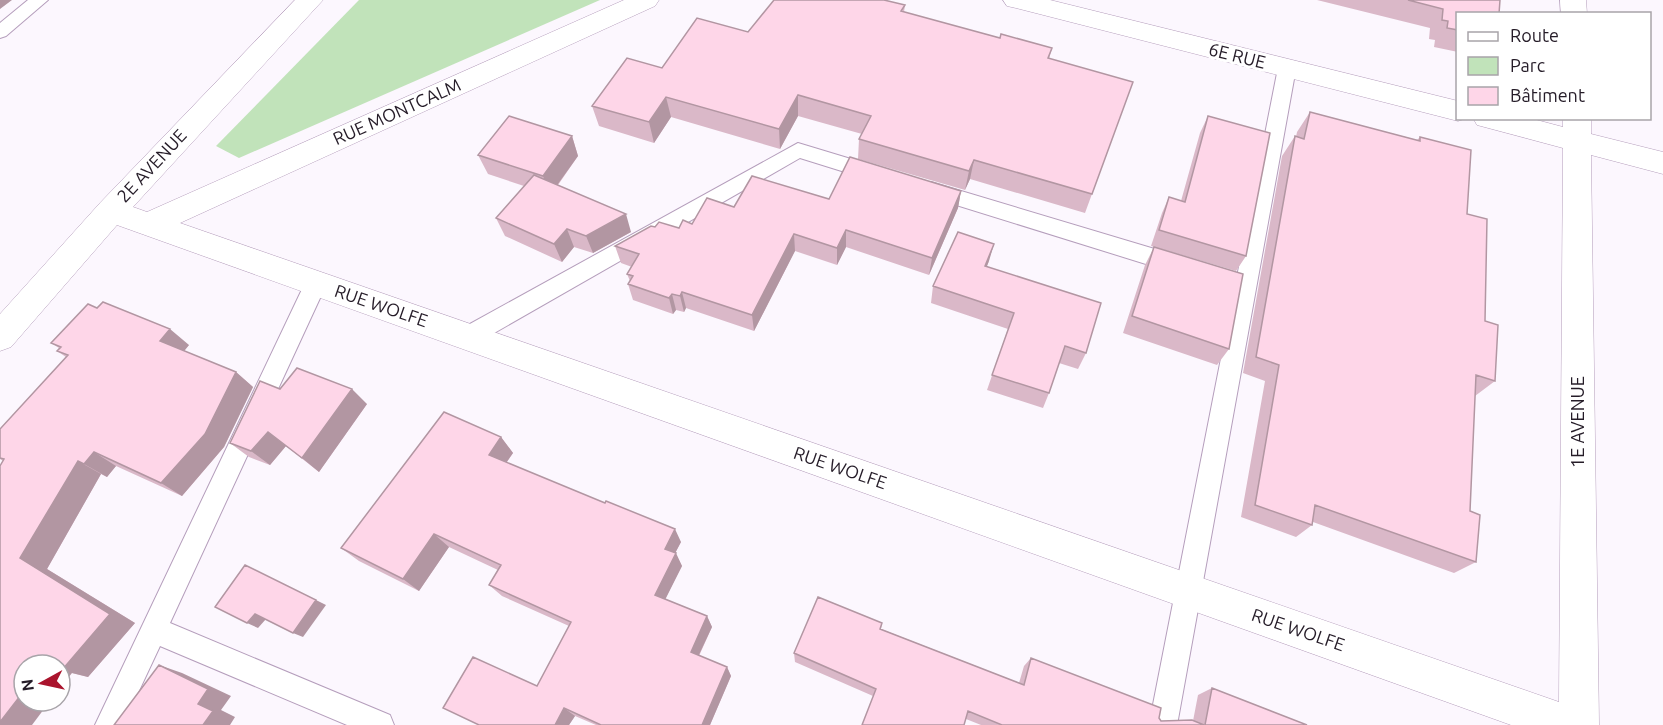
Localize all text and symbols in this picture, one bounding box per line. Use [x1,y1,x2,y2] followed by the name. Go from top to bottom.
[1456,12,1651,120] legend
[1510,25,1559,45] text: Route
[1207,38,1268,72] street label: 6E RUE
[1510,55,1545,75] text: Parc
[330,74,464,148] street label: RUE MONTCALM
[1510,85,1585,105] text: Bâtiment
[113,125,190,206] street label: 2E AVENUE
[332,280,430,330] street label: RUE WOLFE
[1567,376,1587,468] street label: 1E AVENUE
[791,442,889,492] street label: RUE WOLFE
[1249,604,1347,654] street label: RUE WOLFE
[12,653,72,713] north arrow
[17,678,37,692] text: N

